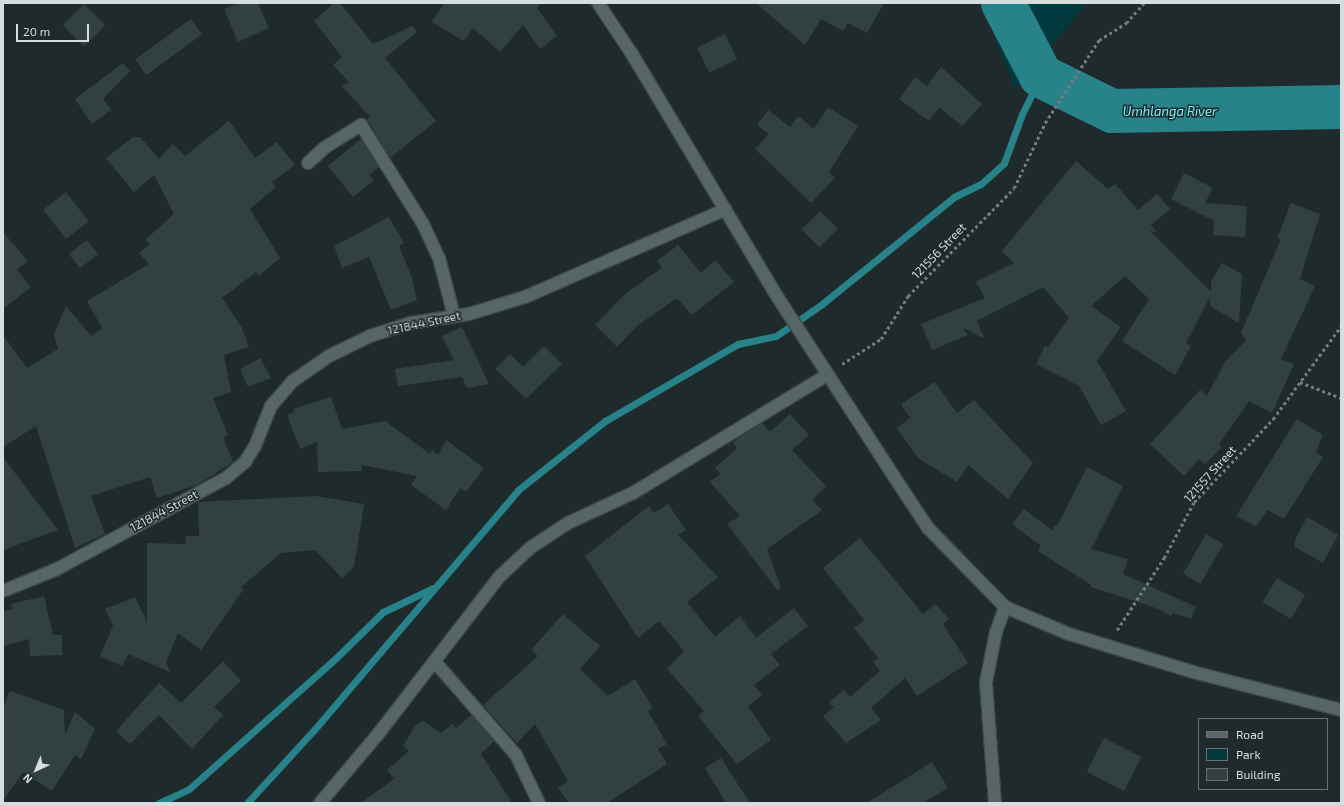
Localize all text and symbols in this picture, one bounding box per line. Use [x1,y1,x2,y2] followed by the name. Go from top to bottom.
[18,16,91,42] scale bar
[23,24,50,38] text: 20 m
[1123,103,1217,119] water label: Umhlanga River
[909,220,969,282] street label: 121556 Street
[386,308,462,338] street label: 121844 Street
[1181,443,1239,505] street label: 121557 Street
[128,487,200,535] street label: 121844 Street
[1198,718,1328,790] legend
[1236,727,1264,741] text: Road
[1236,747,1261,761] text: Park
[16,750,56,790] north arrow
[1236,767,1280,781] text: Building
[20,772,35,786] text: N

